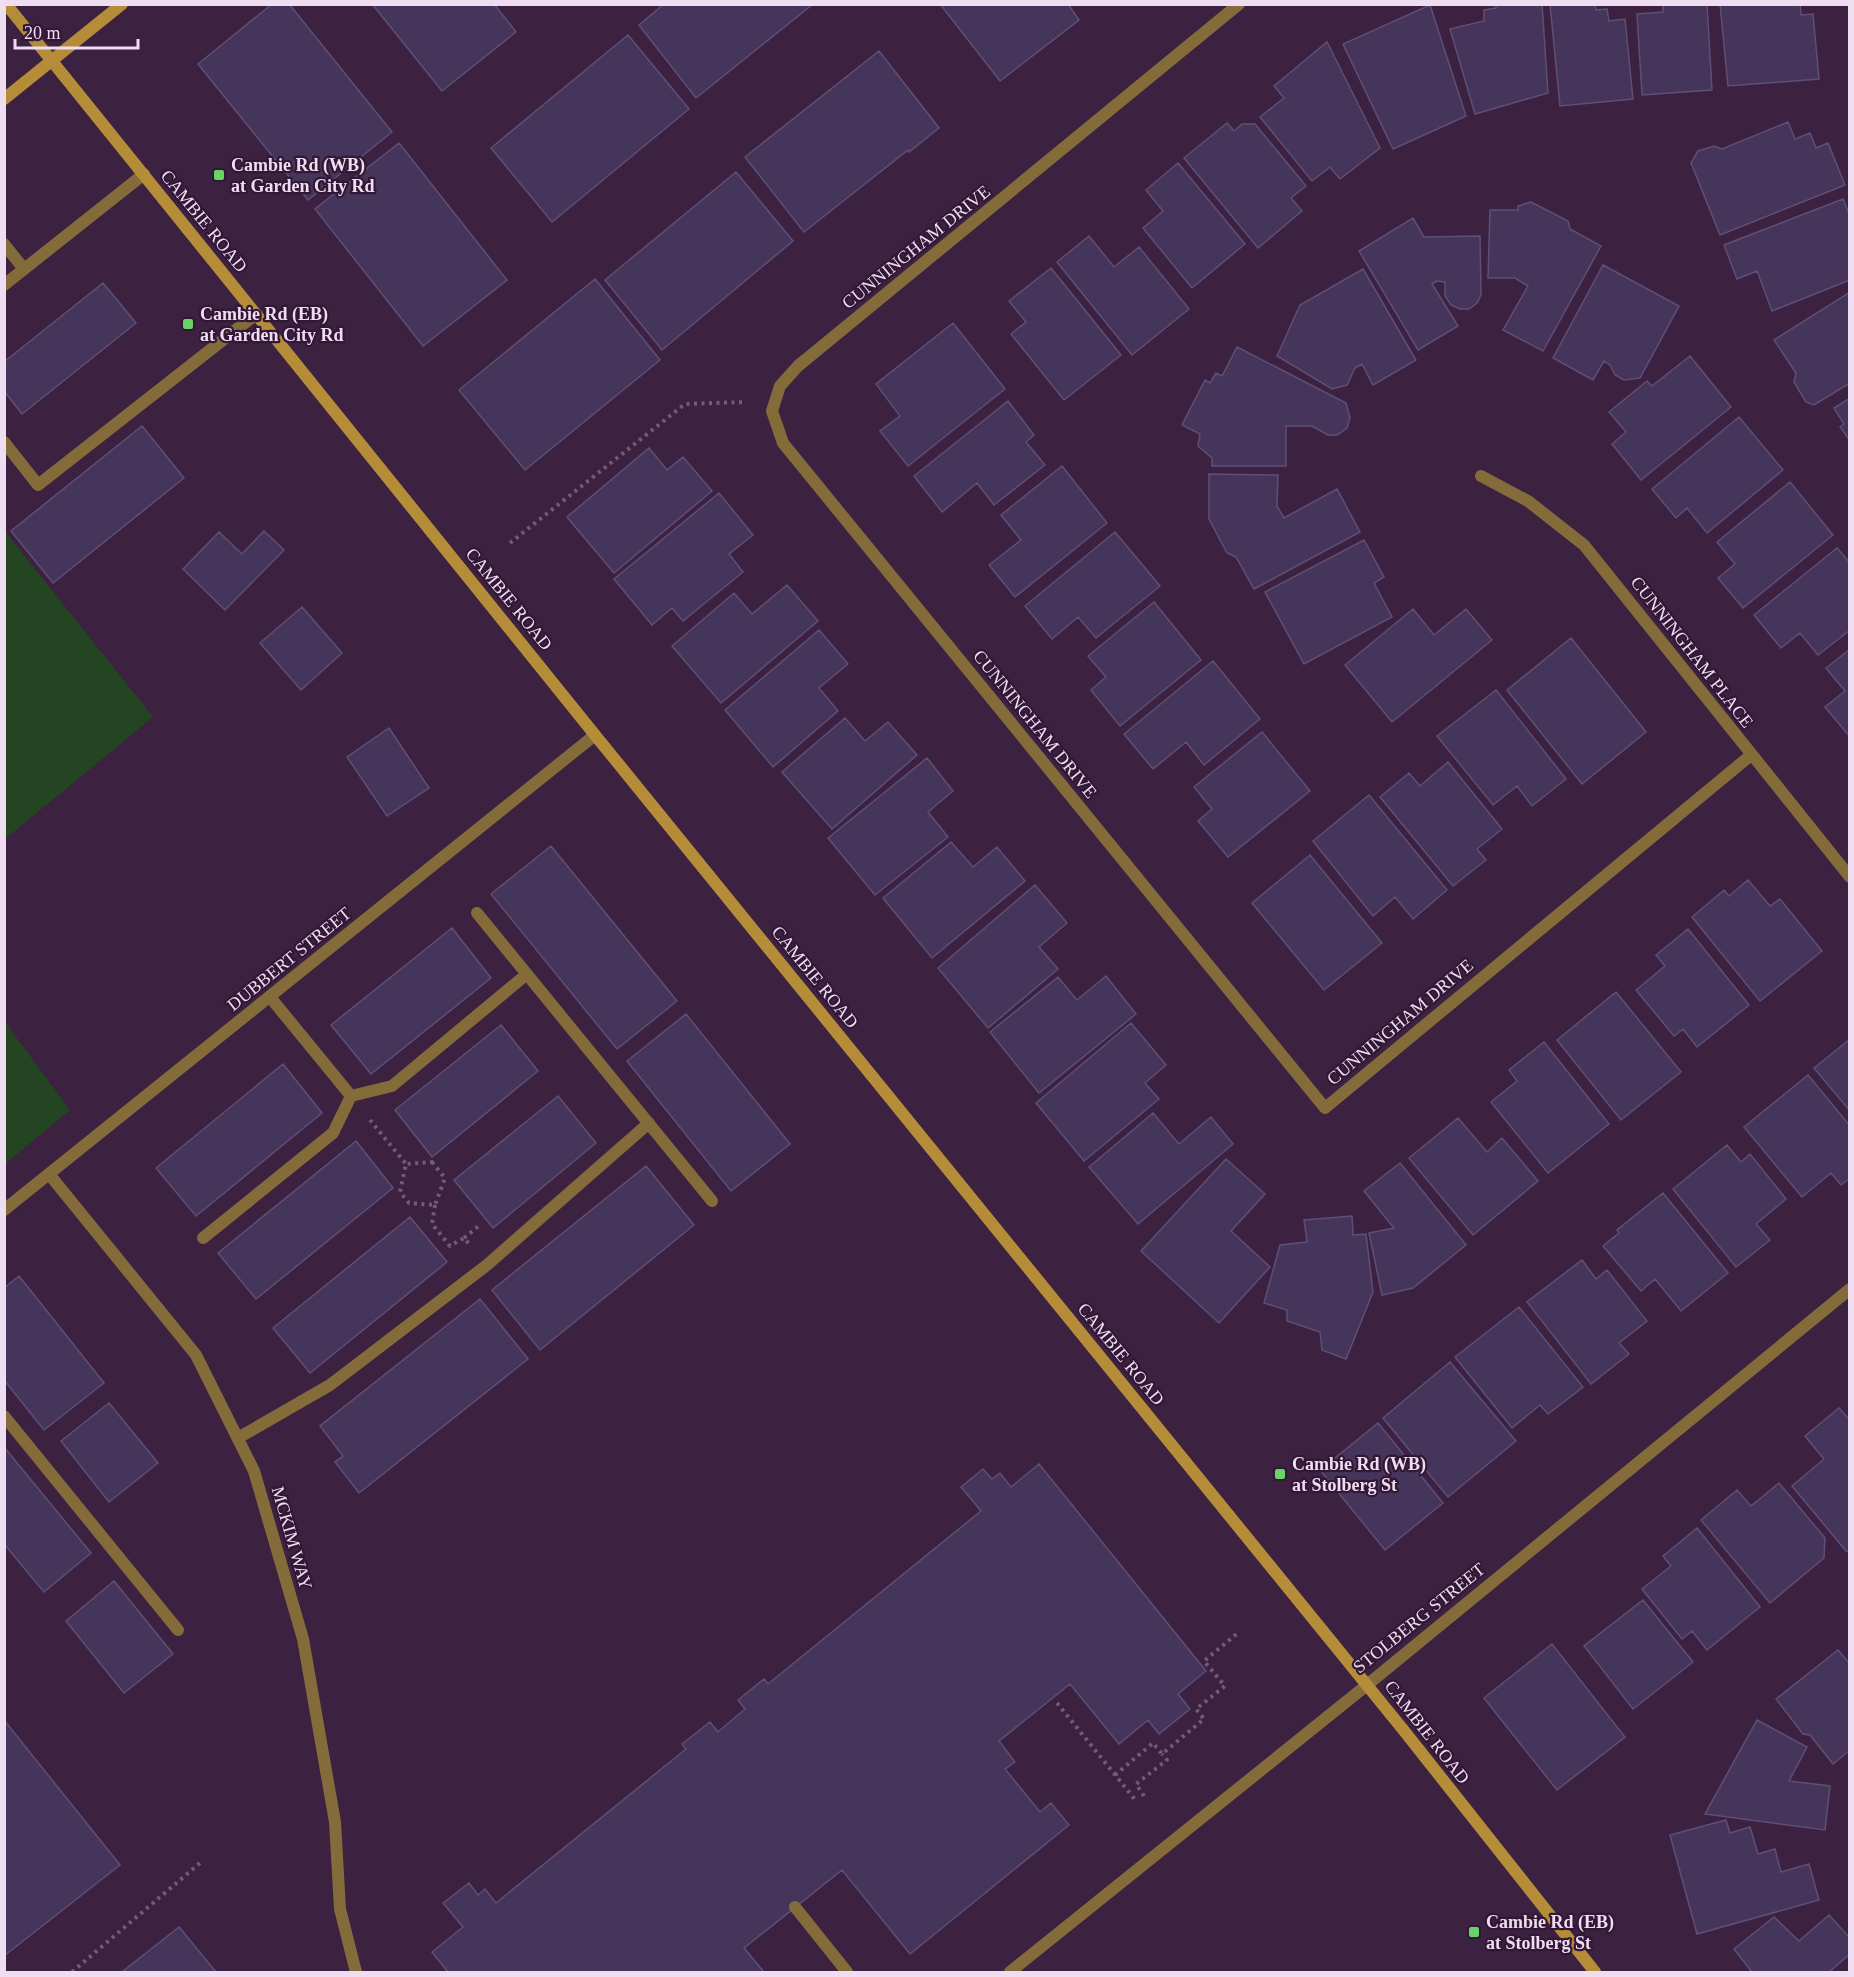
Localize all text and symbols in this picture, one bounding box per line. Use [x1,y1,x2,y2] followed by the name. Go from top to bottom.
[15,12,138,50] scale bar
[24,23,61,43] text: 20 m
[231,155,375,196] place label: Cambie Rd (WB) at Garden City Rd
[157,166,251,276] street label: CAMBIE ROAD
[212,168,226,182] marker: Cambie Rd (WB) at Garden City Rd
[838,181,994,313] street label: CUNNINGHAM DRIVE
[200,304,344,345] place label: Cambie Rd (EB) at Garden City Rd
[181,317,195,331] marker: Cambie Rd (EB) at Garden City Rd
[462,544,556,654] street label: CAMBIE ROAD
[1627,572,1757,732] street label: CUNNINGHAM PLACE
[969,646,1101,802] street label: CUNNINGHAM DRIVE
[223,903,355,1015] street label: DUBBERT STREET
[768,922,862,1032] street label: CAMBIE ROAD
[1323,955,1477,1089] street label: CUNNINGHAM DRIVE
[1074,1299,1168,1409] street label: CAMBIE ROAD
[1292,1454,1426,1495] place label: Cambie Rd (WB) at Stolberg St
[1273,1467,1287,1481] marker: Cambie Rd (WB) at Stolberg St
[268,1484,316,1592] street label: MCKIM WAY
[1349,1559,1489,1677] street label: STOLBERG STREET
[1380,1676,1474,1788] street label: CAMBIE ROAD
[1486,1912,1614,1953] place label: Cambie Rd (EB) at Stolberg St
[1467,1925,1481,1939] marker: Cambie Rd (EB) at Stolberg St

